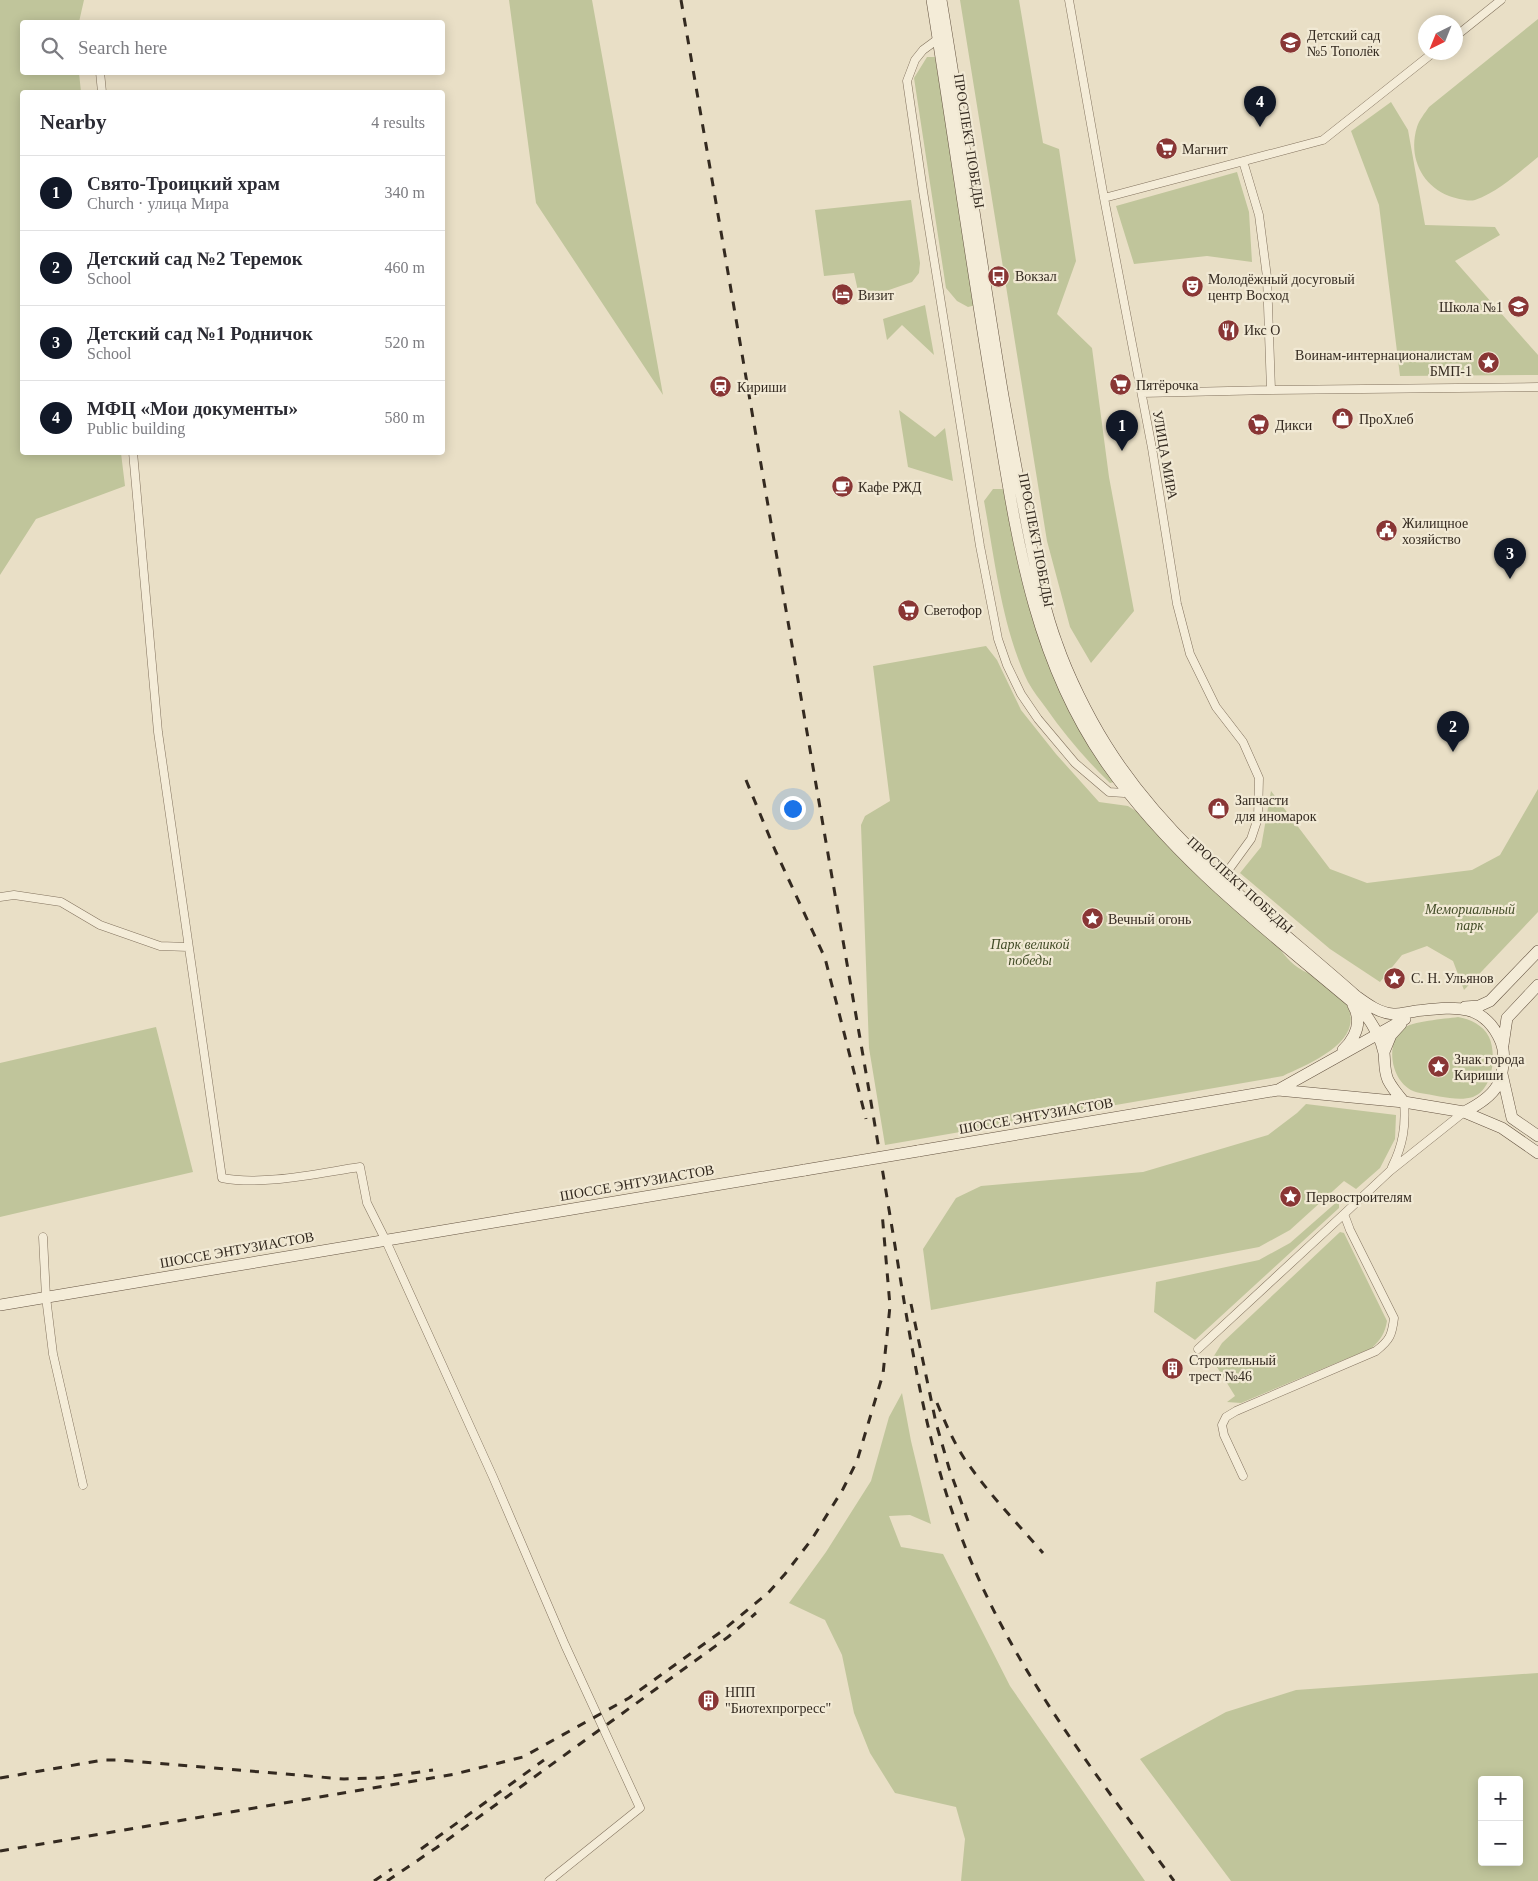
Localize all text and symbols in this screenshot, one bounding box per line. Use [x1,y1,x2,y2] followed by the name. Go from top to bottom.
[1418,15,1463,60] north arrow
[20,20,445,75] search box
[1307,28,1380,59] place label: Детский сад №5 Тополёк
[1279,31,1303,55] school or university icon: Детский сад №5 Тополёк
[38,34,66,62] icon: search
[78,37,167,58] text: Search here
[951,73,987,209] street label: ПРОСПЕКТ ПОБЕДЫ
[1244,86,1276,127] pin: 4
[40,110,107,134] text: Nearby
[371,114,425,131] text: 4 results
[1154,137,1178,161] supermarket icon: Магнит
[1182,142,1228,157] place label: Магнит
[87,173,280,194] text: Свято-Троицкий храм
[52,184,60,201] text: 1
[385,184,425,201] text: 340 m
[87,195,229,212] text: Church · улица Мира
[87,248,303,269] text: Детский сад №2 Теремок
[52,259,60,276] text: 2
[385,259,425,276] text: 460 m
[987,264,1011,288] bus stop icon: Вокзал
[1015,269,1057,284] place label: Вокзал
[87,270,131,287] text: School
[1208,272,1355,303] place label: Молодёжный досуговый центр Восход
[1180,275,1204,299] theatre icon: Молодёжный досуговый центр Восход
[830,283,854,307] hotel icon: Визит
[858,288,894,303] place label: Визит
[1507,295,1531,319] school or university icon: Школа №1
[1439,300,1503,315] place label: Школа №1
[1216,318,1240,342] restaurant icon: Икс О
[87,323,313,344] text: Детский сад №1 Родничок
[1244,323,1280,338] place label: Икс О
[52,334,60,351] text: 3
[385,334,425,351] text: 520 m
[87,345,131,362] text: School
[1295,348,1472,379] place label: Воинам-интернационалистам БМП-1
[1476,351,1500,375] place icon: Воинам-интернационалистам БМП-1
[1108,373,1132,397] supermarket icon: Пятёрочка
[709,375,733,399] station icon: Кириши
[1136,378,1199,393] place label: Пятёрочка
[737,380,787,395] place label: Кириши
[87,398,298,419] text: МФЦ «Мои документы»
[1331,407,1355,431] shop icon: ПроХлеб
[52,409,60,426] text: 4
[385,409,425,426] text: 580 m
[1150,409,1180,502] street label: УЛИЦА МИРА
[1106,410,1138,451] pin: 1
[1359,412,1414,427] place label: ПроХлеб
[1247,413,1271,437] supermarket icon: Дикси
[1275,418,1313,433] place label: Дикси
[87,420,185,437] text: Public building
[1016,472,1056,608] street label: ПРОСПЕКТ ПОБЕДЫ
[830,475,854,499] cafe icon: Кафе РЖД
[858,480,922,495] place label: Кафе РЖД
[1402,516,1468,547] place label: Жилищное хозяйство
[1374,519,1398,543] public building icon: Жилищное хозяйство
[1494,538,1526,579] pin: 3
[896,598,920,622] supermarket icon: Светофор
[924,603,982,618] place label: Светофор
[1437,711,1469,752] pin: 2
[1235,793,1317,824] place label: Запчасти для иномарок
[780,796,806,822] your location
[1207,796,1231,820] shop icon: Запчасти для иномарок
[1184,834,1296,936] street label: ПРОСПЕКТ ПОБЕДЫ
[1424,902,1515,933] park label: Мемориальный парк
[1080,907,1104,931] place icon: Вечный огонь
[1108,912,1191,927] place label: Вечный огонь
[989,937,1070,968] park label: Парк великой победы
[1383,966,1407,990] place icon: С. Н. Ульянов
[1411,971,1494,986] place label: С. Н. Ульянов
[1454,1052,1525,1083] place label: Знак города Кириши
[1426,1055,1450,1079] place icon: Знак города Кириши
[958,1095,1114,1137] street label: ШОССЕ ЭНТУЗИАСТОВ
[559,1162,715,1204] street label: ШОССЕ ЭНТУЗИАСТОВ
[1278,1185,1302,1209] place icon: Первостроителям
[1306,1190,1412,1205] place label: Первостроителям
[159,1229,315,1271] street label: ШОССЕ ЭНТУЗИАСТОВ
[1189,1353,1277,1384] place label: Строительный трест №46
[1161,1356,1185,1380] building icon: Строительный трест №46
[725,1685,831,1716] place label: НПП "Биотехпрогресс"
[697,1688,721,1712] building icon: НПП "Биотехпрогресс"
[1478,1776,1523,1866] map controls
[1478,1776,1523,1821] button: +
[1478,1821,1523,1866] button: −

